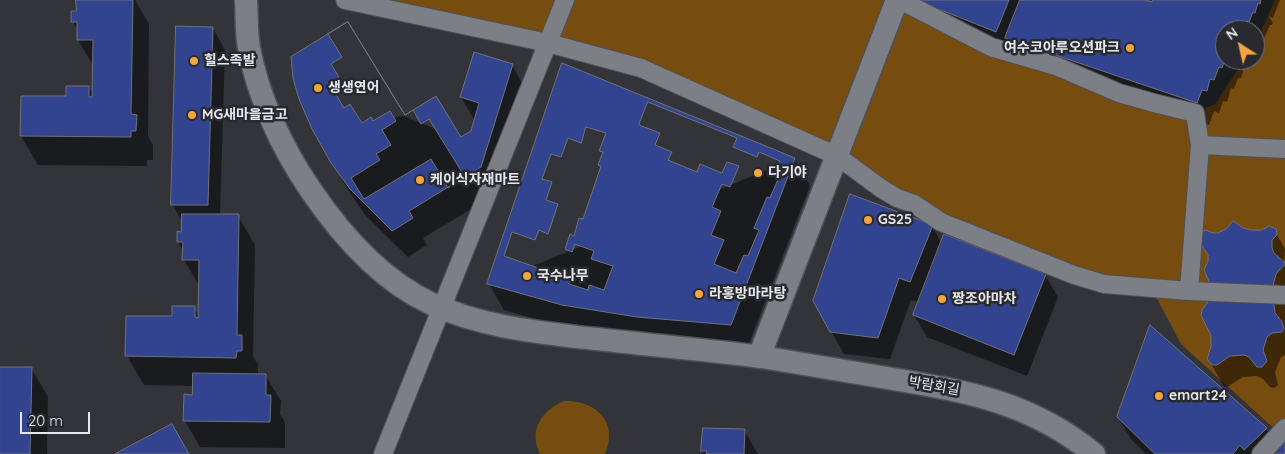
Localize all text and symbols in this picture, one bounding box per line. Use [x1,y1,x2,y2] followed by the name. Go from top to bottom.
[1215,20,1265,70] north arrow
[1223,23,1241,44] text: N
[1004,40,1120,56] place label: 여수코아루오션파크
[1124,42,1136,54] marker: 여수코아루오션파크
[204,53,256,69] place label: 힐스족발
[188,55,200,67] marker: 힐스족발
[328,80,380,96] place label: 생생연어
[312,82,324,94] marker: 생생연어
[202,107,288,123] place label: MG새마을금고
[186,109,198,121] marker: MG새마을금고
[768,165,807,181] place label: 다기야
[752,167,764,179] marker: 다기야
[430,172,520,188] place label: 케이식자재마트
[414,174,426,186] marker: 케이식자재마트
[878,212,912,228] place label: GS25
[862,214,874,226] marker: GS25
[537,268,589,284] place label: 국수나무
[521,270,533,282] marker: 국수나무
[709,286,786,302] place label: 라홍방마라탕
[693,288,705,300] marker: 라홍방마라탕
[952,291,1016,307] place label: 짱조아마차
[936,293,948,305] marker: 짱조아마차
[907,373,961,399] street label: 박람회길
[1169,388,1227,404] place label: emart24
[1153,390,1165,402] marker: emart24
[22,402,92,434] scale bar
[28,411,63,430] text: 20 m

